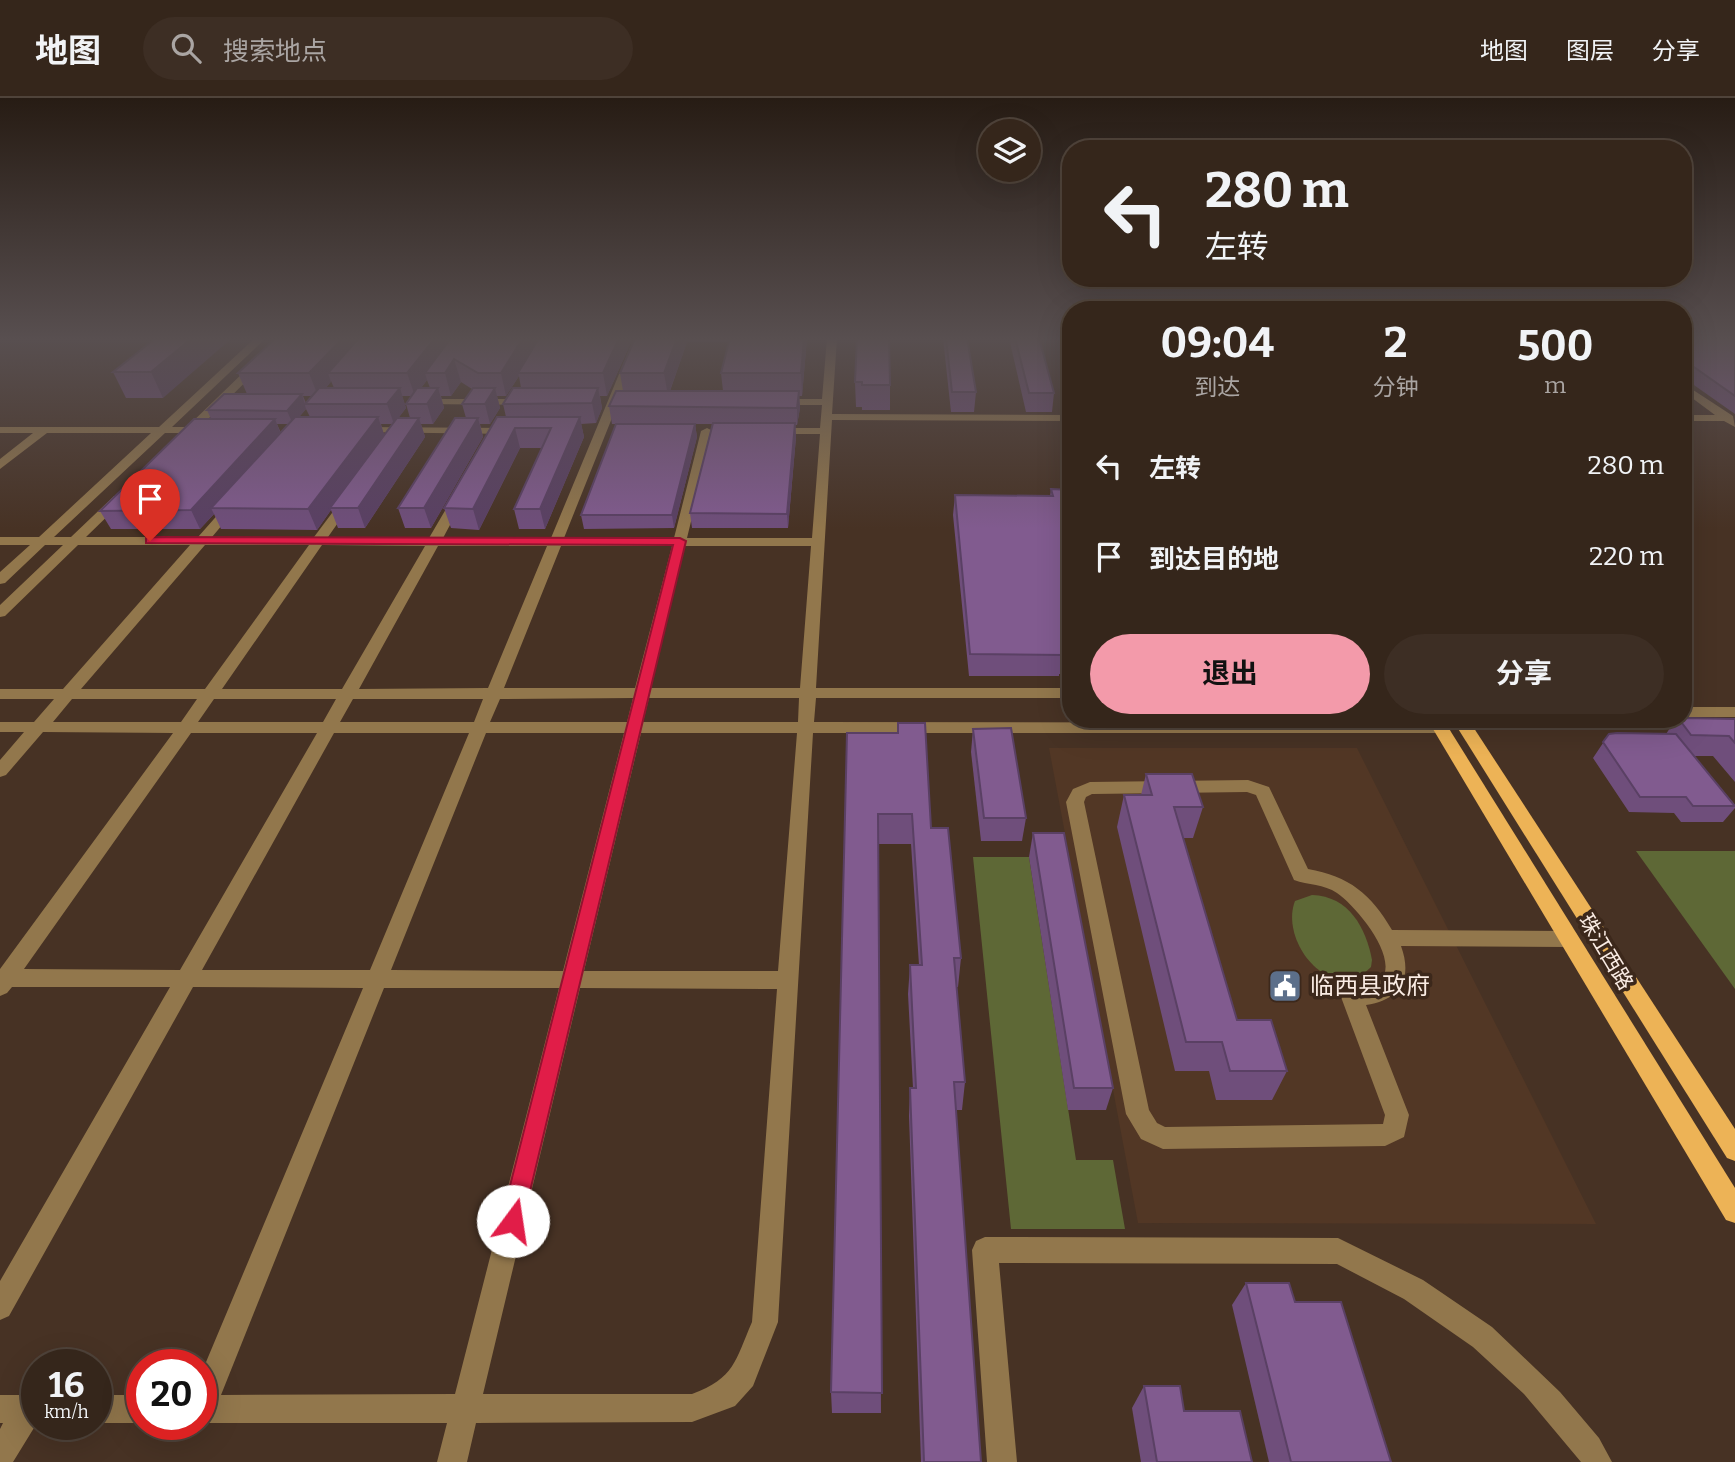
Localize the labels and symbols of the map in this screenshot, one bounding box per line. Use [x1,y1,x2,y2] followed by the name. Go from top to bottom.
[120,469,180,541] pin
[1573,909,1639,995] street label: 珠江西路
[1266,967,1304,1005] public building icon: 临西县政府
[1310,972,1430,1000] place label: 临西县政府
[476,1184,550,1258] position arrow
[126,1349,217,1440] speed limit sign: 20

